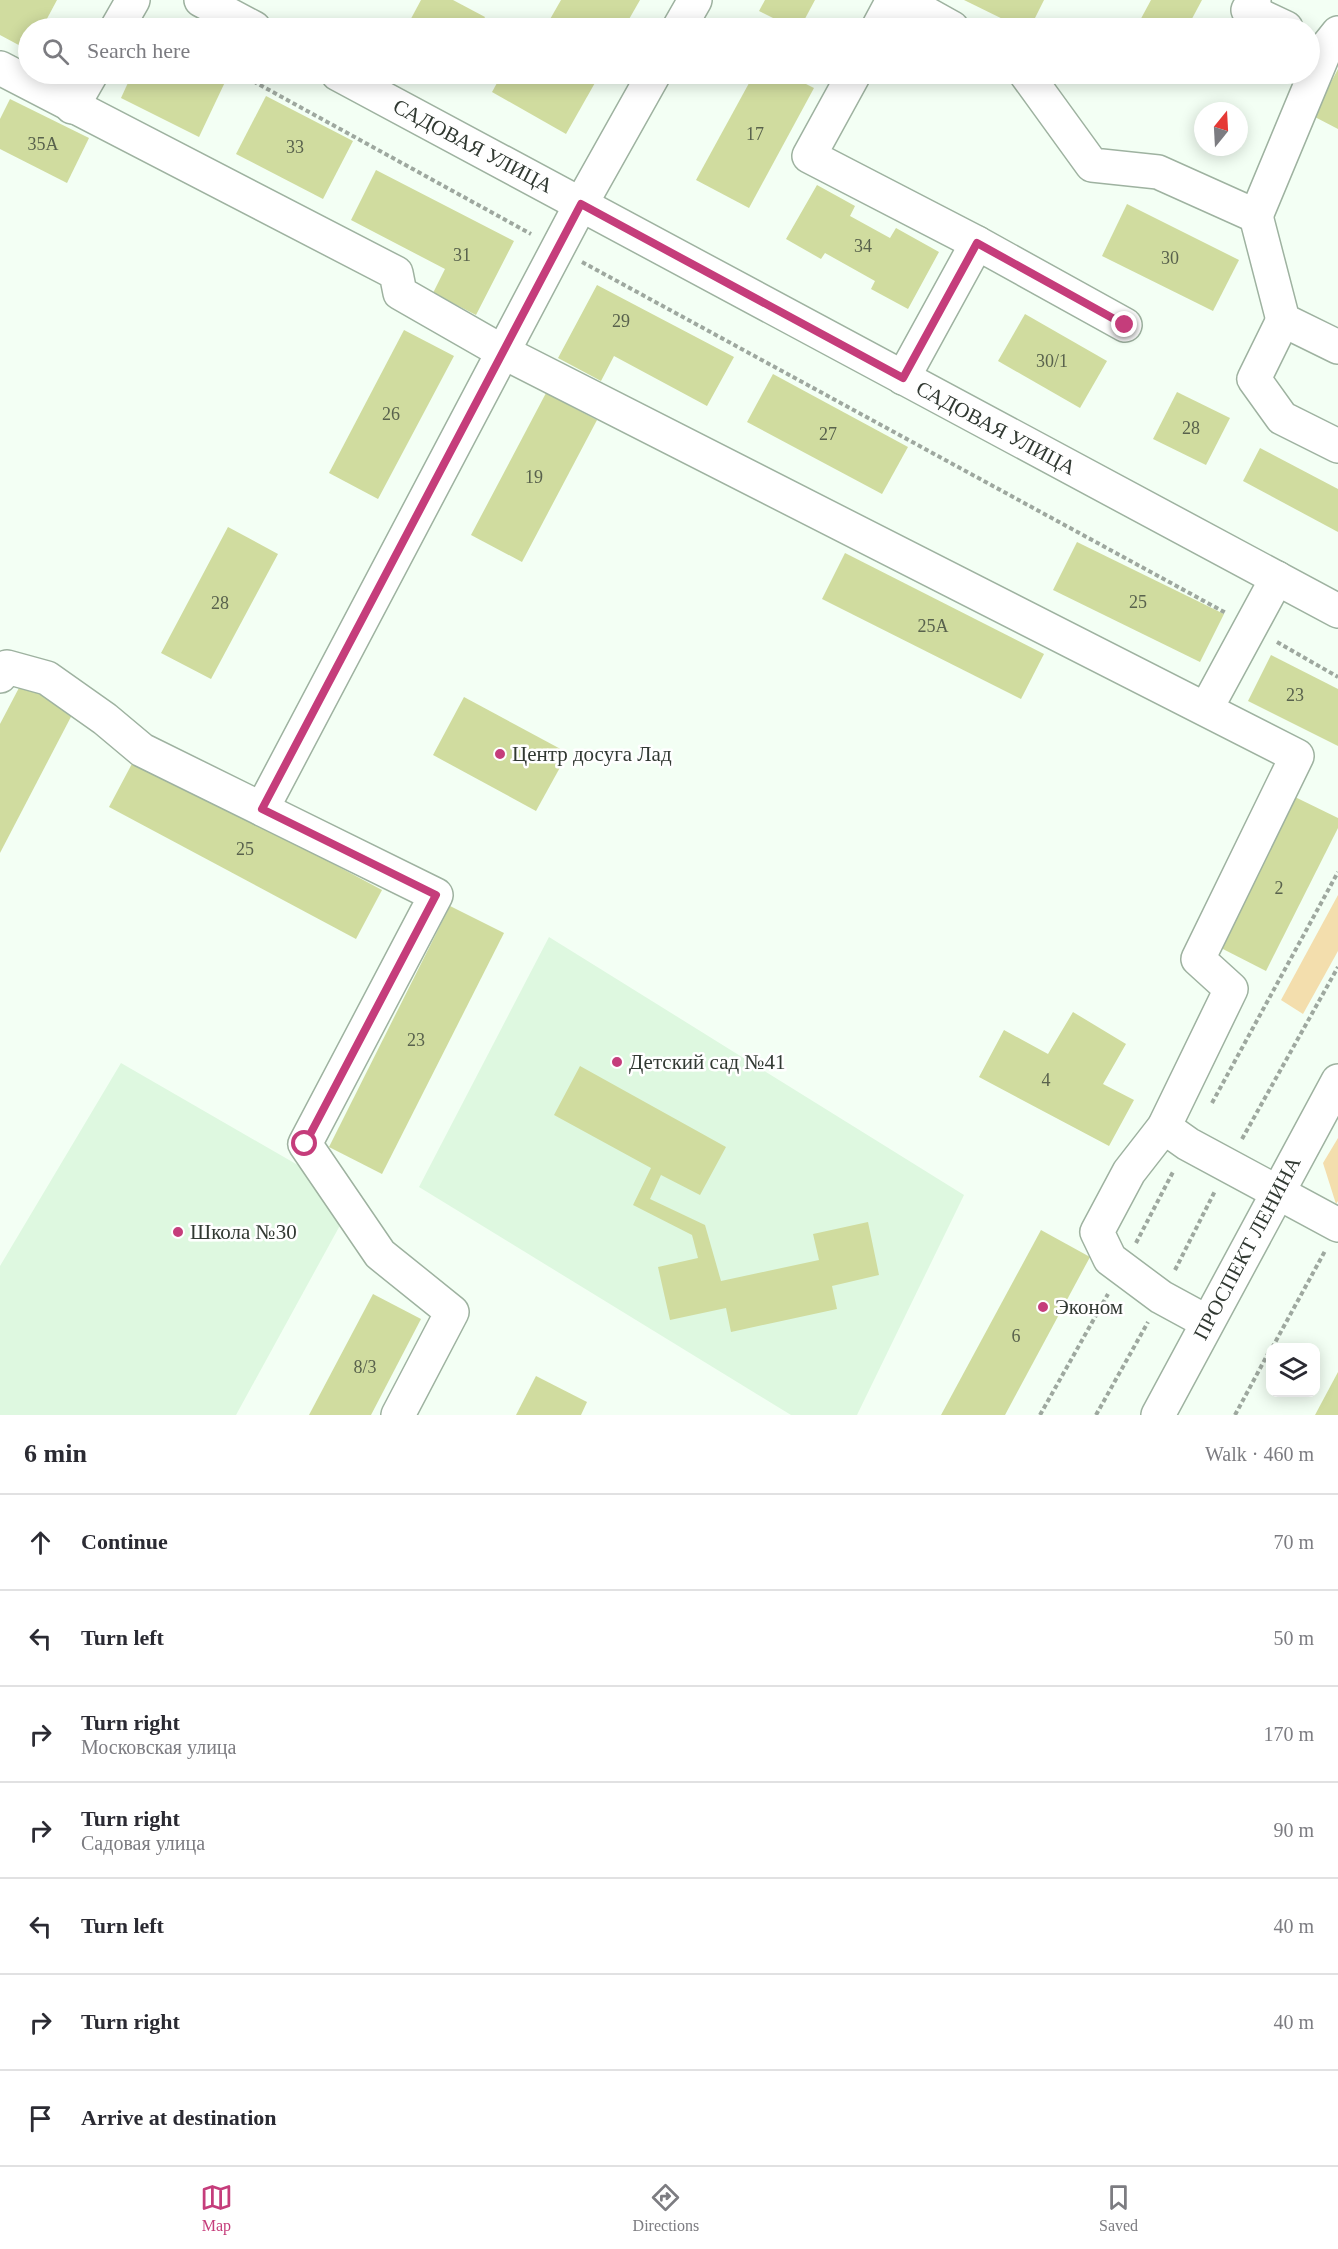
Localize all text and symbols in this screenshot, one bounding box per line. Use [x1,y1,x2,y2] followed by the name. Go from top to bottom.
[18,18,1320,84] search box
[39,35,72,68] icon: search
[87,38,190,63] text: Search here
[389,94,557,199] street label: САДОВАЯ УЛИЦА
[1194,102,1248,156] north arrow
[746,124,764,144] house number: 17
[28,134,59,154] house number: 35А
[286,137,304,157] house number: 33
[854,236,872,256] house number: 34
[453,245,471,265] house number: 31
[1161,248,1179,268] house number: 30
[612,311,630,331] house number: 29
[1111,311,1137,337] route end
[1036,351,1068,371] house number: 30/1
[912,376,1080,481] street label: САДОВАЯ УЛИЦА
[382,404,400,424] house number: 26
[1182,418,1200,438] house number: 28
[819,424,837,444] house number: 27
[525,467,543,487] house number: 19
[1129,592,1147,612] house number: 25
[211,593,229,613] house number: 28
[918,616,949,636] house number: 25А
[1286,685,1304,705] house number: 23
[512,742,672,766] place label: Центр досуга Лад
[493,747,507,761] marker: Центр досуга Лад
[236,839,254,859] house number: 25
[1275,878,1284,898] house number: 2
[407,1030,425,1050] house number: 23
[629,1050,785,1074] place label: Детский сад №41
[610,1055,624,1069] marker: Детский сад №41
[1042,1070,1051,1090] house number: 4
[291,1130,317,1156] route start
[1188,1151,1306,1344] street label: ПРОСПЕКТ ЛЕНИНА
[190,1220,297,1244] place label: Школа №30
[171,1225,185,1239] marker: Школа №30
[1055,1295,1123,1319] place label: Эконом
[1036,1300,1050,1314] marker: Эконом
[1012,1326,1021,1346] house number: 6
[1266,1343,1320,1397] map controls
[1266,1343,1320,1397] button: layers
[353,1357,377,1377] house number: 8/3
[24,1439,87,1468] text: 6 min
[1205,1443,1314,1465] text: Walk · 460 m
[24,1526,57,1559] icon: ahead
[81,1529,168,1554] text: Continue
[1273,1531,1314,1553] text: 70 m
[24,1622,57,1655] icon: left
[81,1625,164,1650] text: Turn left
[1273,1627,1314,1649] text: 50 m
[81,1710,180,1735] text: Turn right
[24,1718,57,1751] icon: right
[1263,1723,1314,1745] text: 170 m
[81,1736,236,1758] text: Московская улица
[81,1806,180,1831] text: Turn right
[24,1814,57,1847] icon: right
[1273,1819,1314,1841] text: 90 m
[81,1832,205,1854] text: Садовая улица
[24,1910,57,1943] icon: left
[81,1913,164,1938] text: Turn left
[1273,1915,1314,1937] text: 40 m
[24,2006,57,2039] icon: right
[81,2009,180,2034] text: Turn right
[1273,2011,1314,2033] text: 40 m
[24,2102,57,2135] icon: arrive
[81,2105,277,2130] text: Arrive at destination
[200,2181,233,2235] tab: Map
[633,2181,699,2235] tab: Directions
[1099,2181,1138,2235] tab: Saved

